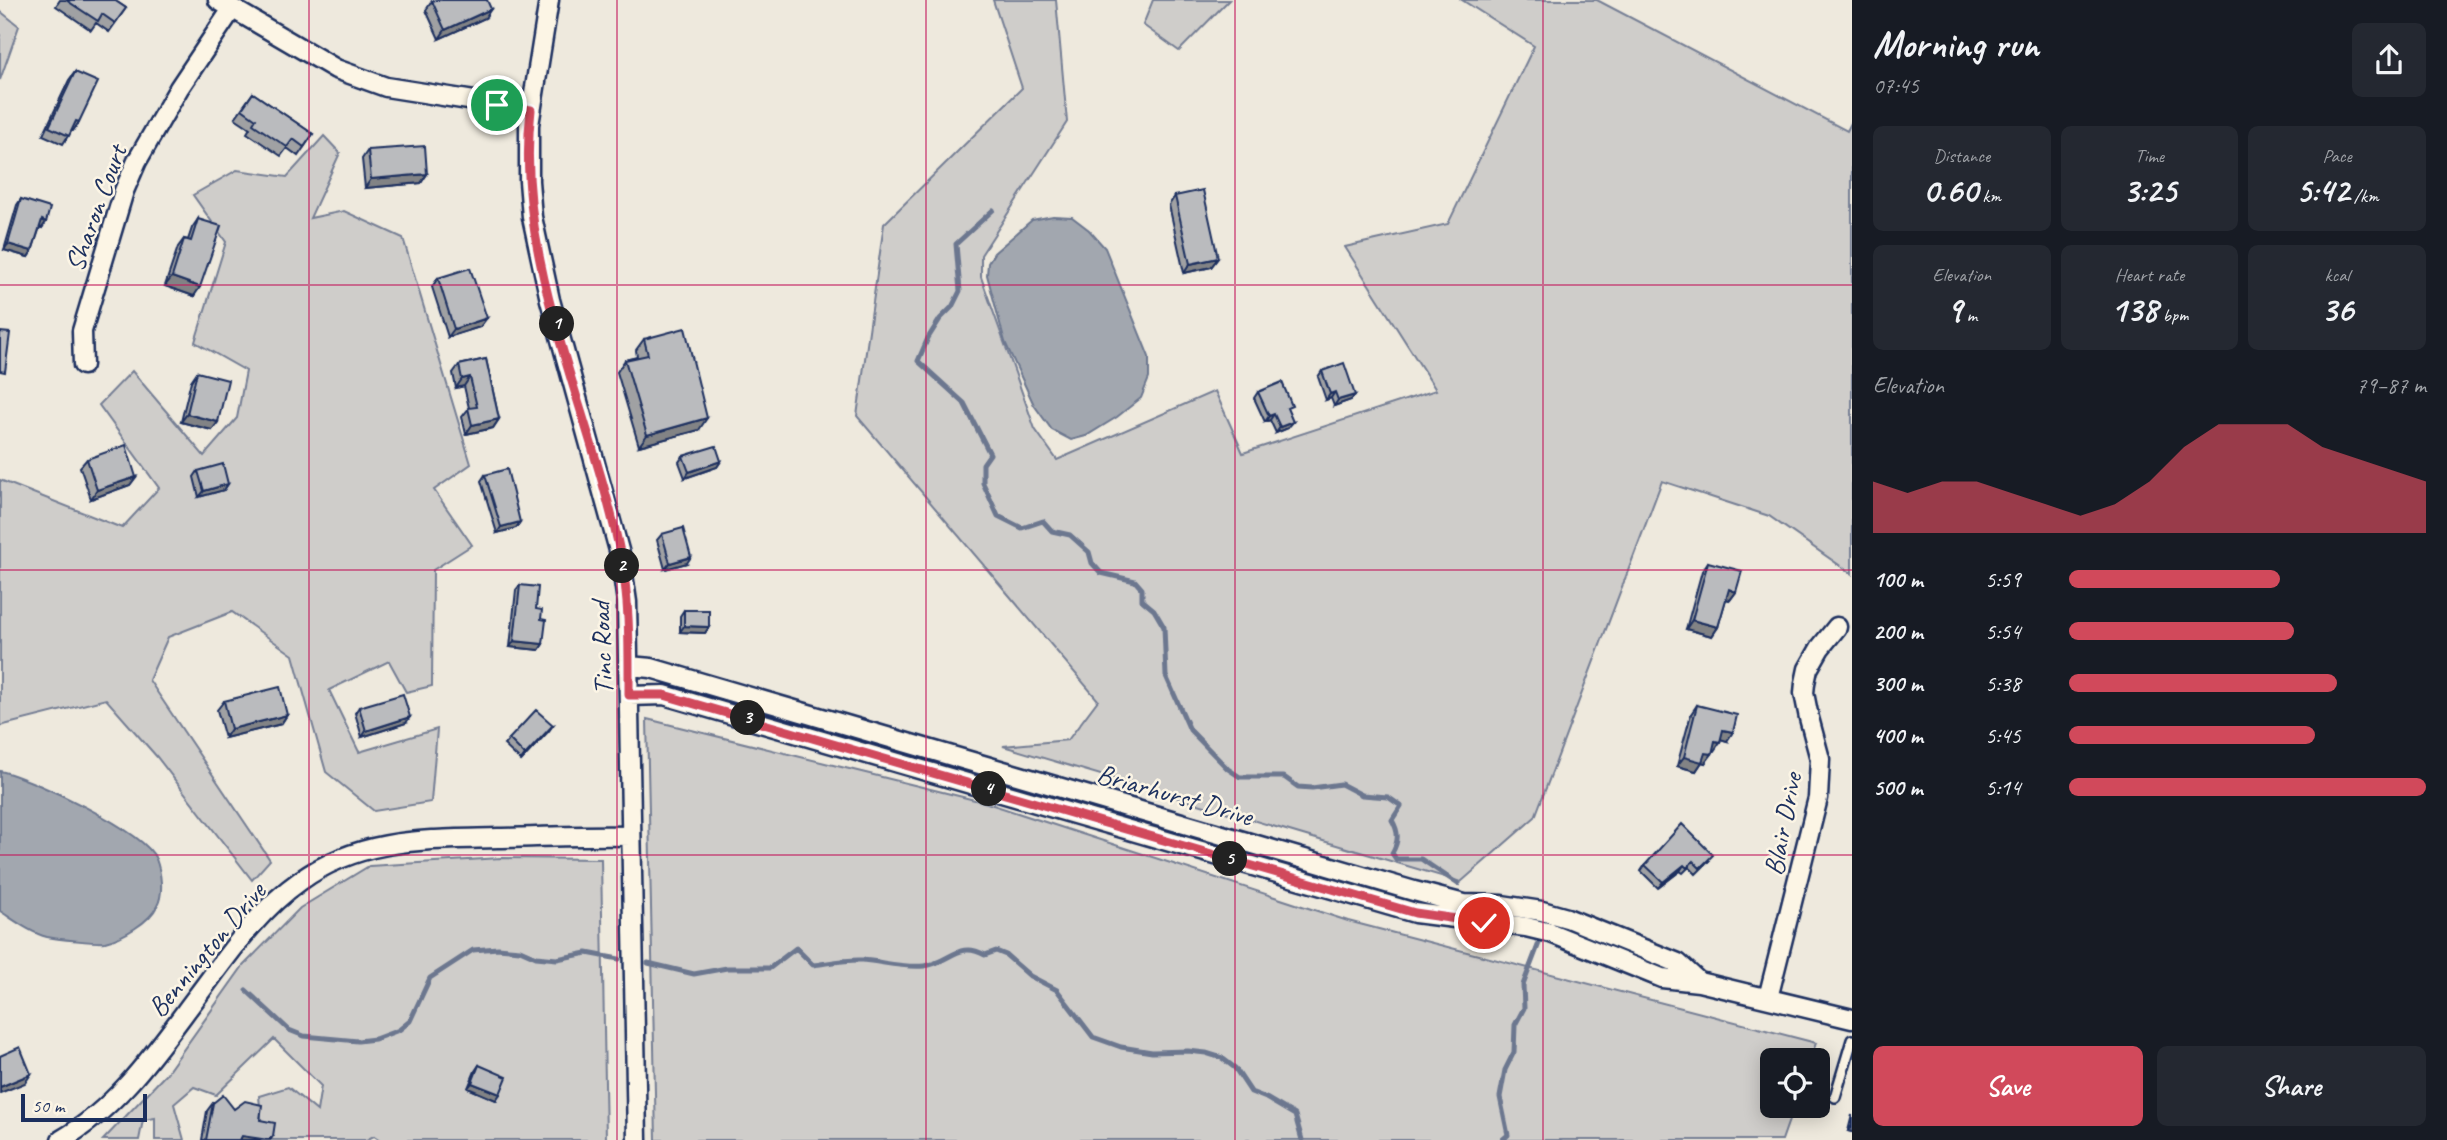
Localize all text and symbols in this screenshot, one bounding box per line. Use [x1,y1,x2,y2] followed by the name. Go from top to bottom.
[1873,21,2039,68] text: Morning run
[2352,23,2426,97] button: share
[1873,71,1919,100] text: 07:45
[467,75,527,135] pin
[478,86,516,124] icon: arrive
[57,138,135,276] street label: Sharon Court
[1933,144,1990,168] text: Distance
[2135,144,2164,168] text: Time
[2323,144,2352,168] text: Pace
[1923,168,1978,213] text: 0.60
[2123,168,2176,213] text: 3:25
[2296,168,2349,213] text: 5:42
[1978,184,2001,208] text: km
[2349,184,2379,208] text: /km
[1933,263,1991,287] text: Elevation
[2115,263,2184,287] text: Heart rate
[2325,263,2350,287] text: kcal
[1947,287,1962,332] text: 9
[2111,287,2158,332] text: 138
[2321,287,2353,332] text: 36
[1962,303,1977,327] text: m
[2158,303,2188,327] text: bpm
[540,306,574,342] pin: 1
[552,311,561,335] text: 1
[1873,371,1944,400] text: Elevation
[2356,371,2426,400] text: 79–87 m
[604,548,640,584] pin: 2
[617,553,626,577] text: 2
[1873,565,1923,594] text: 100 m
[1985,565,2021,594] text: 5:59
[582,597,621,695] street label: Tinc Road
[1873,617,1923,646] text: 200 m
[1985,617,2021,646] text: 5:54
[1873,669,1923,698] text: 300 m
[1985,669,2021,698] text: 5:38
[730,700,766,736] pin: 3
[743,705,752,729] text: 3
[1873,721,1923,750] text: 400 m
[1985,721,2021,750] text: 5:45
[1093,756,1259,834] street label: Briarhurst Drive
[1755,768,1810,878] street label: Blair Drive
[972,772,1006,806] pin: 4
[1873,773,1922,802] text: 500 m
[1985,773,2021,802] text: 5:14
[984,776,993,800] text: 4
[1212,842,1248,876] pin: 5
[1225,846,1234,870] text: 5
[140,873,274,1024] street label: Bennington Drive
[1454,893,1514,953] pin
[1465,904,1503,942] icon: check
[1873,1046,2143,1126] button: Save
[2157,1046,2426,1126] button: Share
[1760,1048,1830,1118] map controls
[1760,1048,1830,1118] button: locate
[21,1091,147,1123] scale bar
[32,1094,64,1118] text: 50 m

